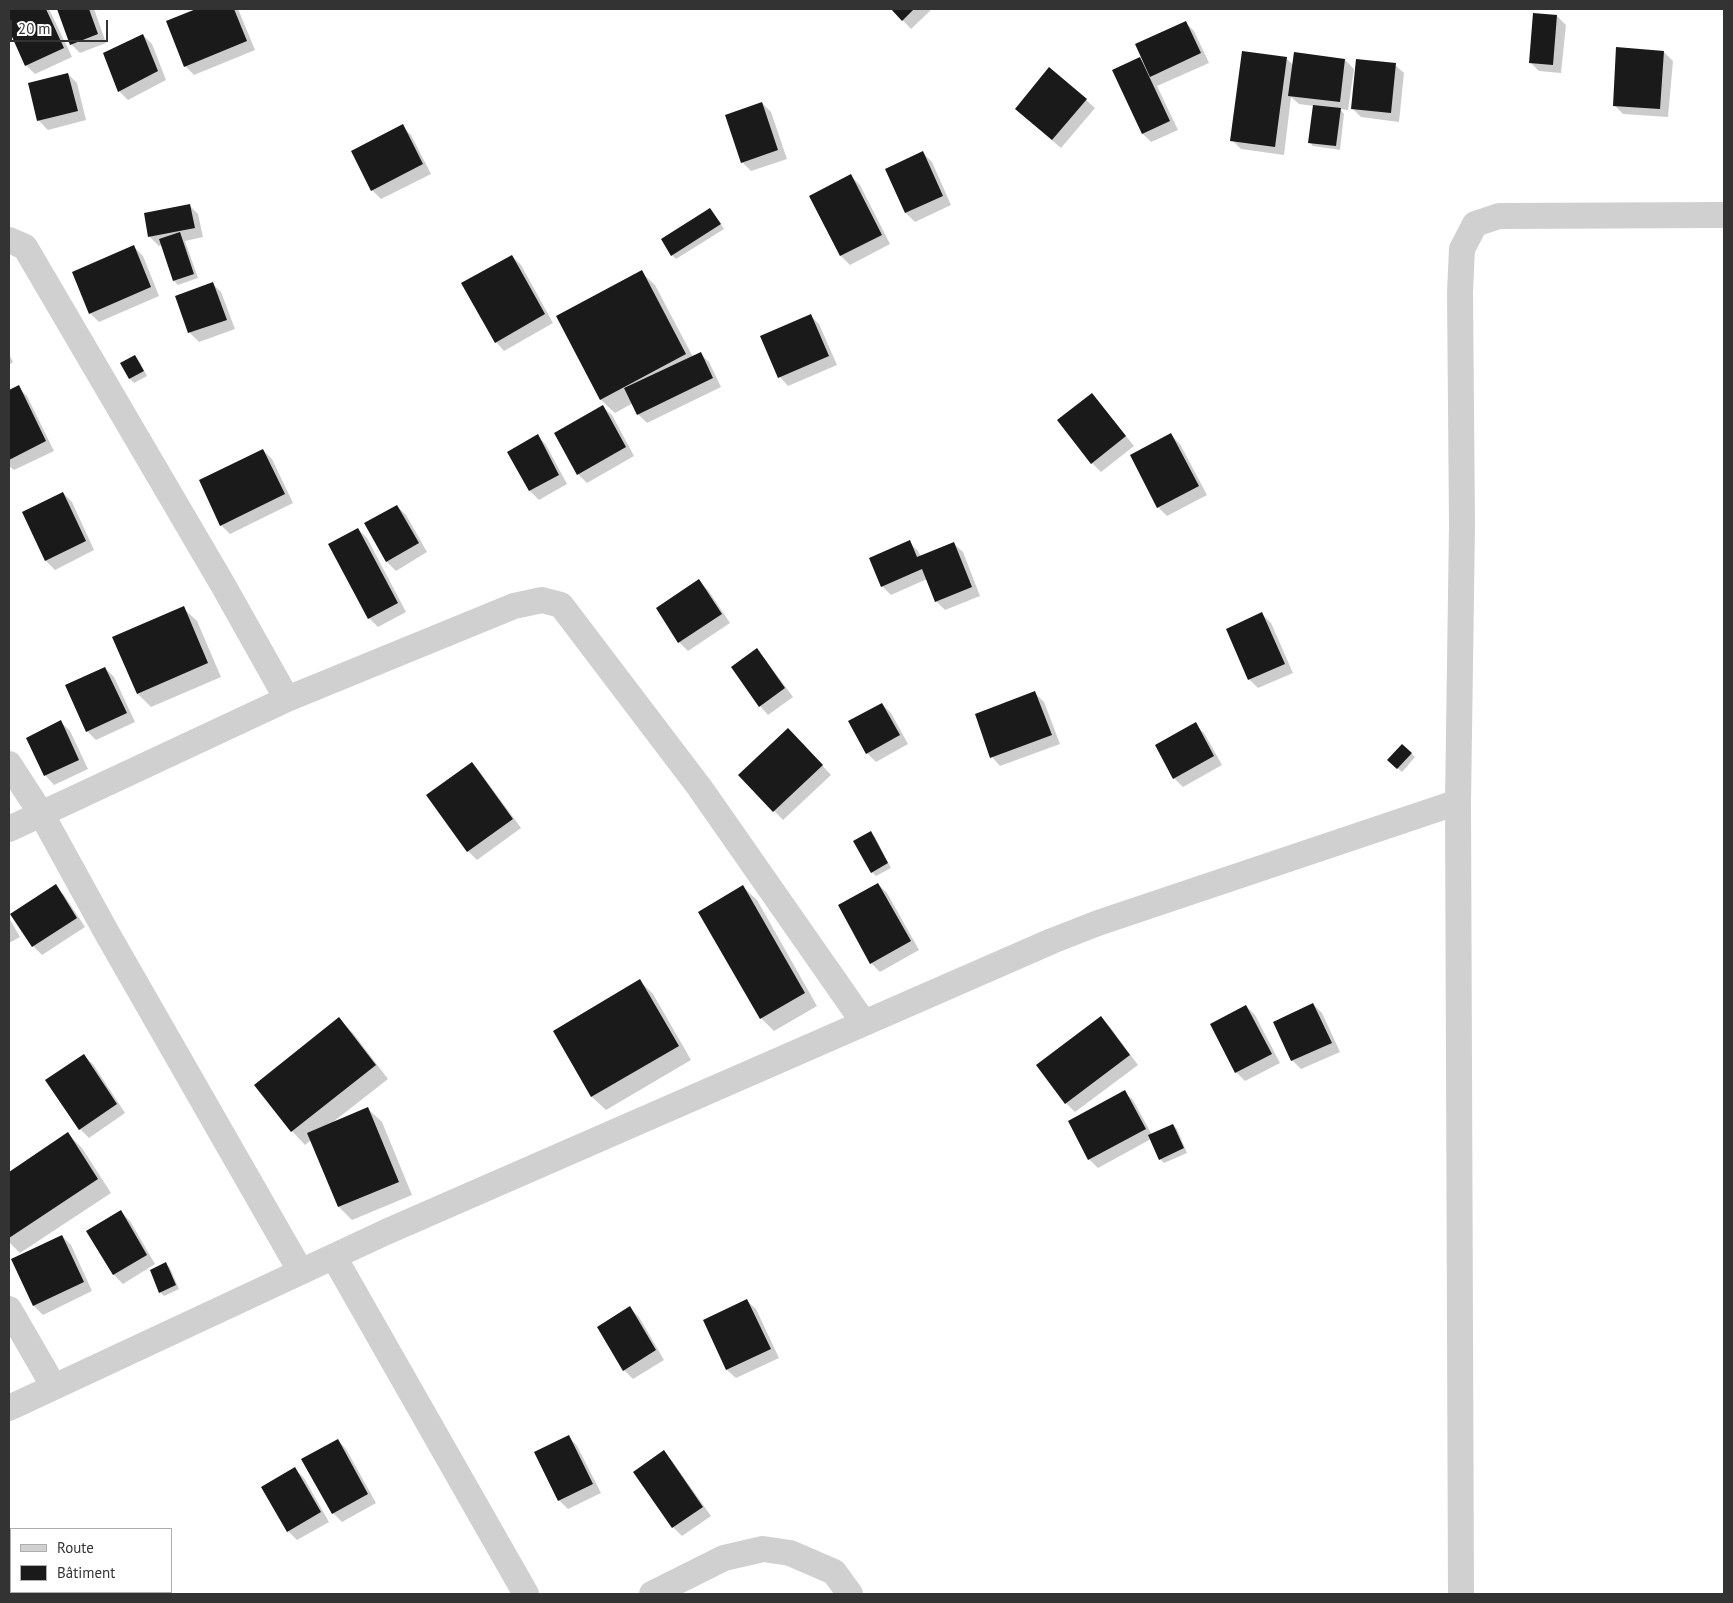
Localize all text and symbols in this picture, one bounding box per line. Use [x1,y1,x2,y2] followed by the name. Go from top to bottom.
[12,10,110,42] scale bar
[18,19,51,38] text: 20 m
[10,1528,172,1593] legend
[57,1538,94,1557] text: Route
[57,1563,115,1582] text: Bâtiment

